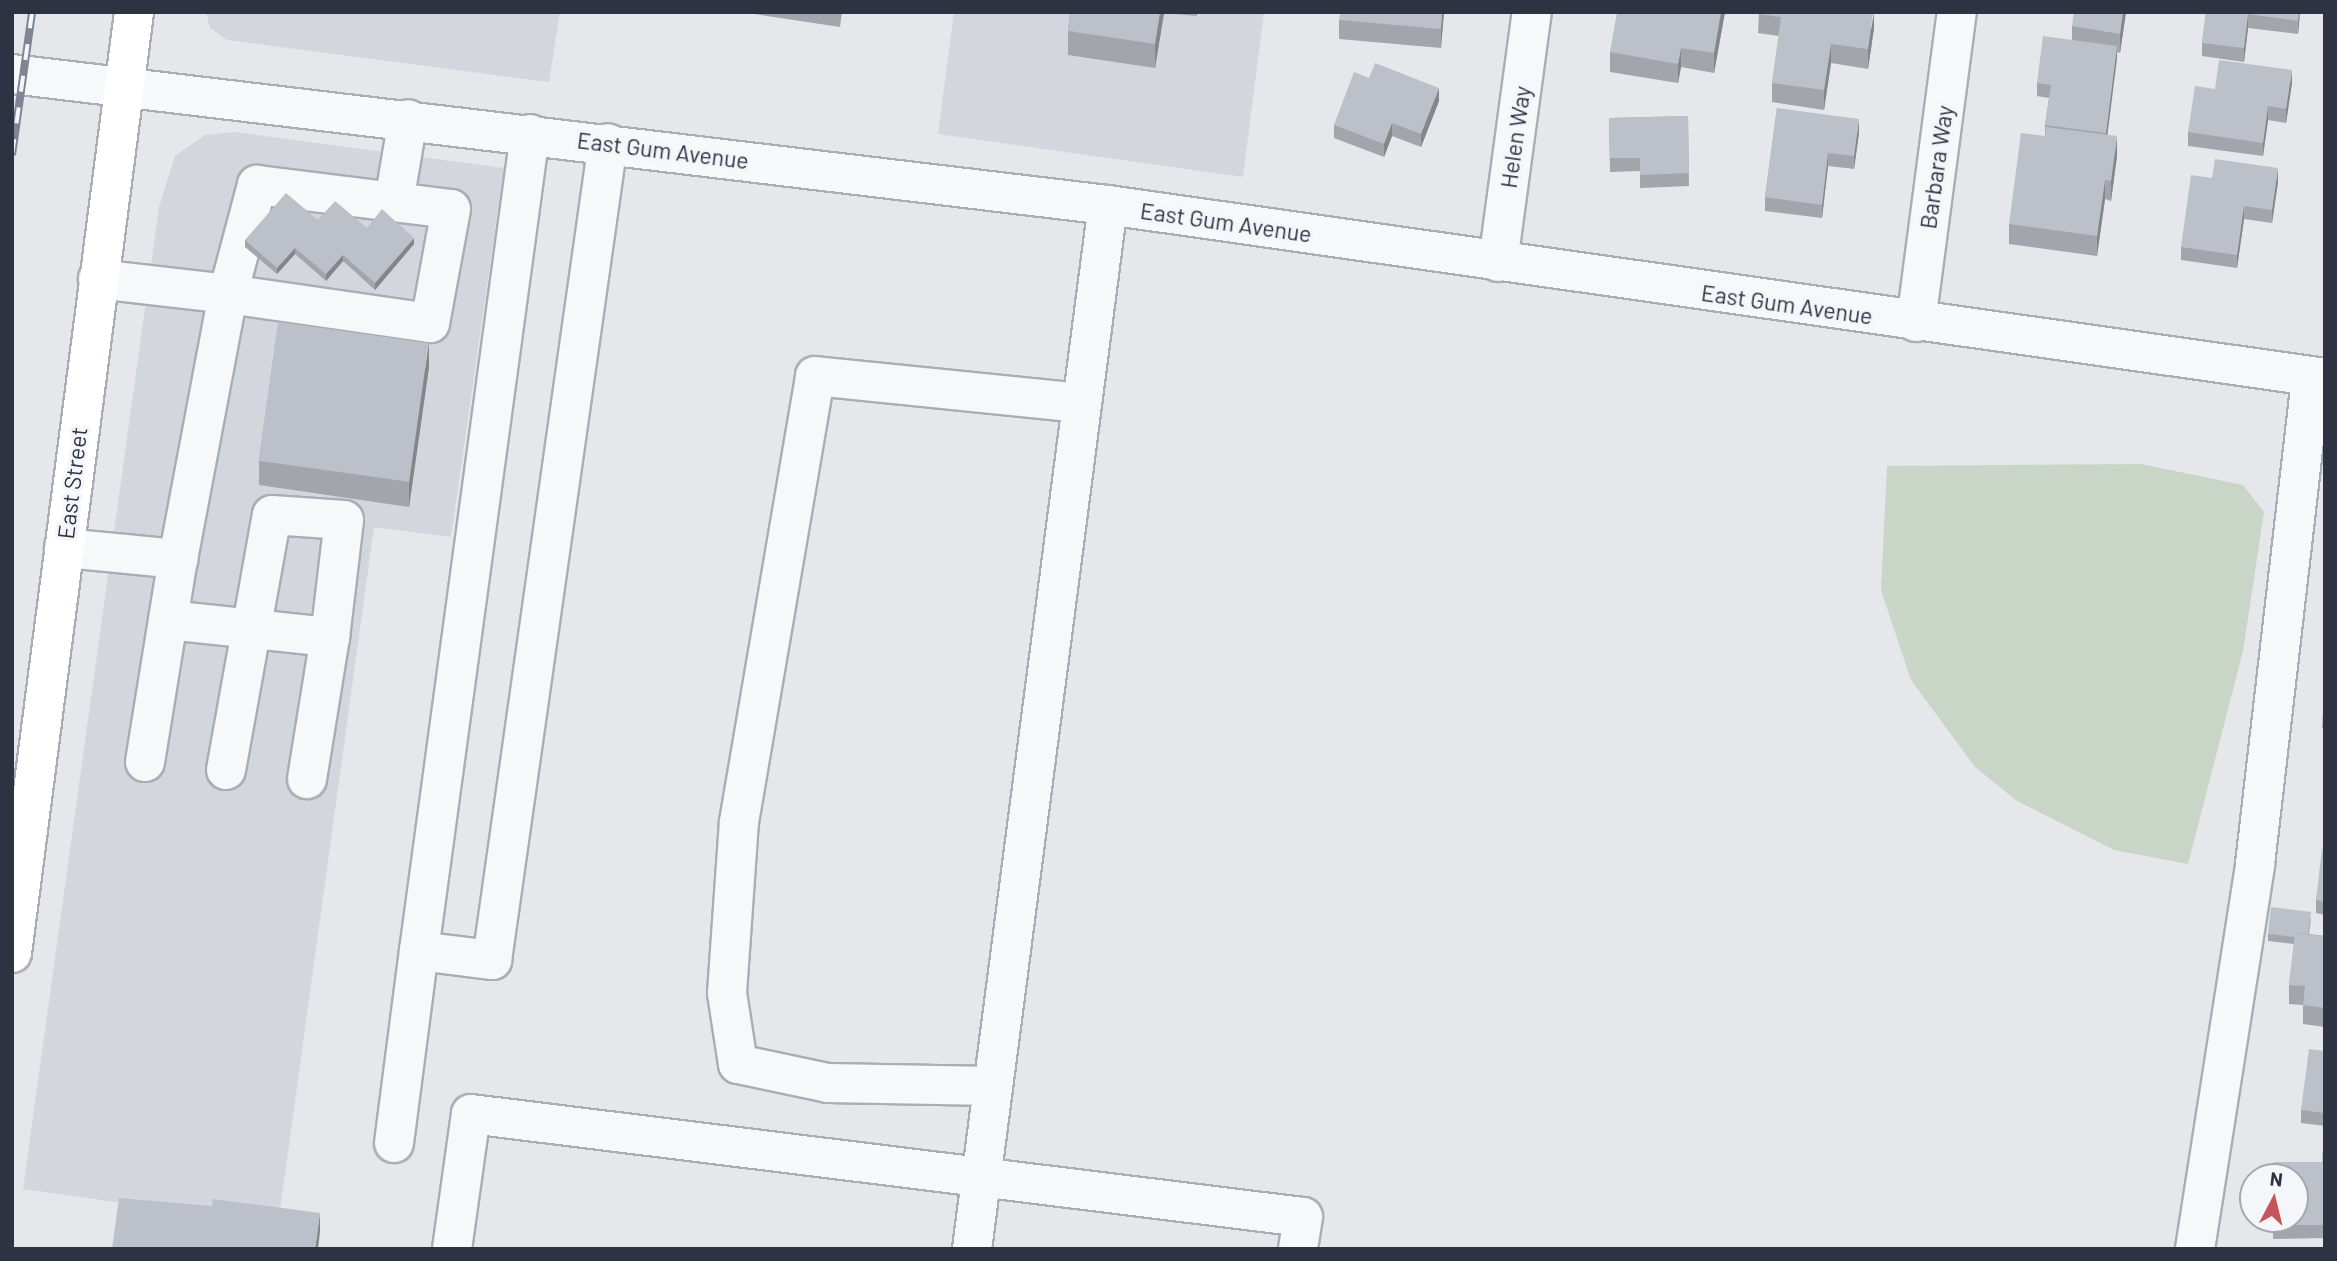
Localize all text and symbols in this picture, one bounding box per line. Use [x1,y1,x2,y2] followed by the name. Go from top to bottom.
[1494,84,1536,190] street label: Helen Way
[1914,103,1958,231] street label: Barbara Way
[576,126,750,174] street label: East Gum Avenue
[1139,196,1313,248] street label: East Gum Avenue
[1700,278,1874,330] street label: East Gum Avenue
[51,426,93,540] street label: East Street
[2239,1163,2309,1233] north arrow
[2269,1166,2284,1191] text: N

